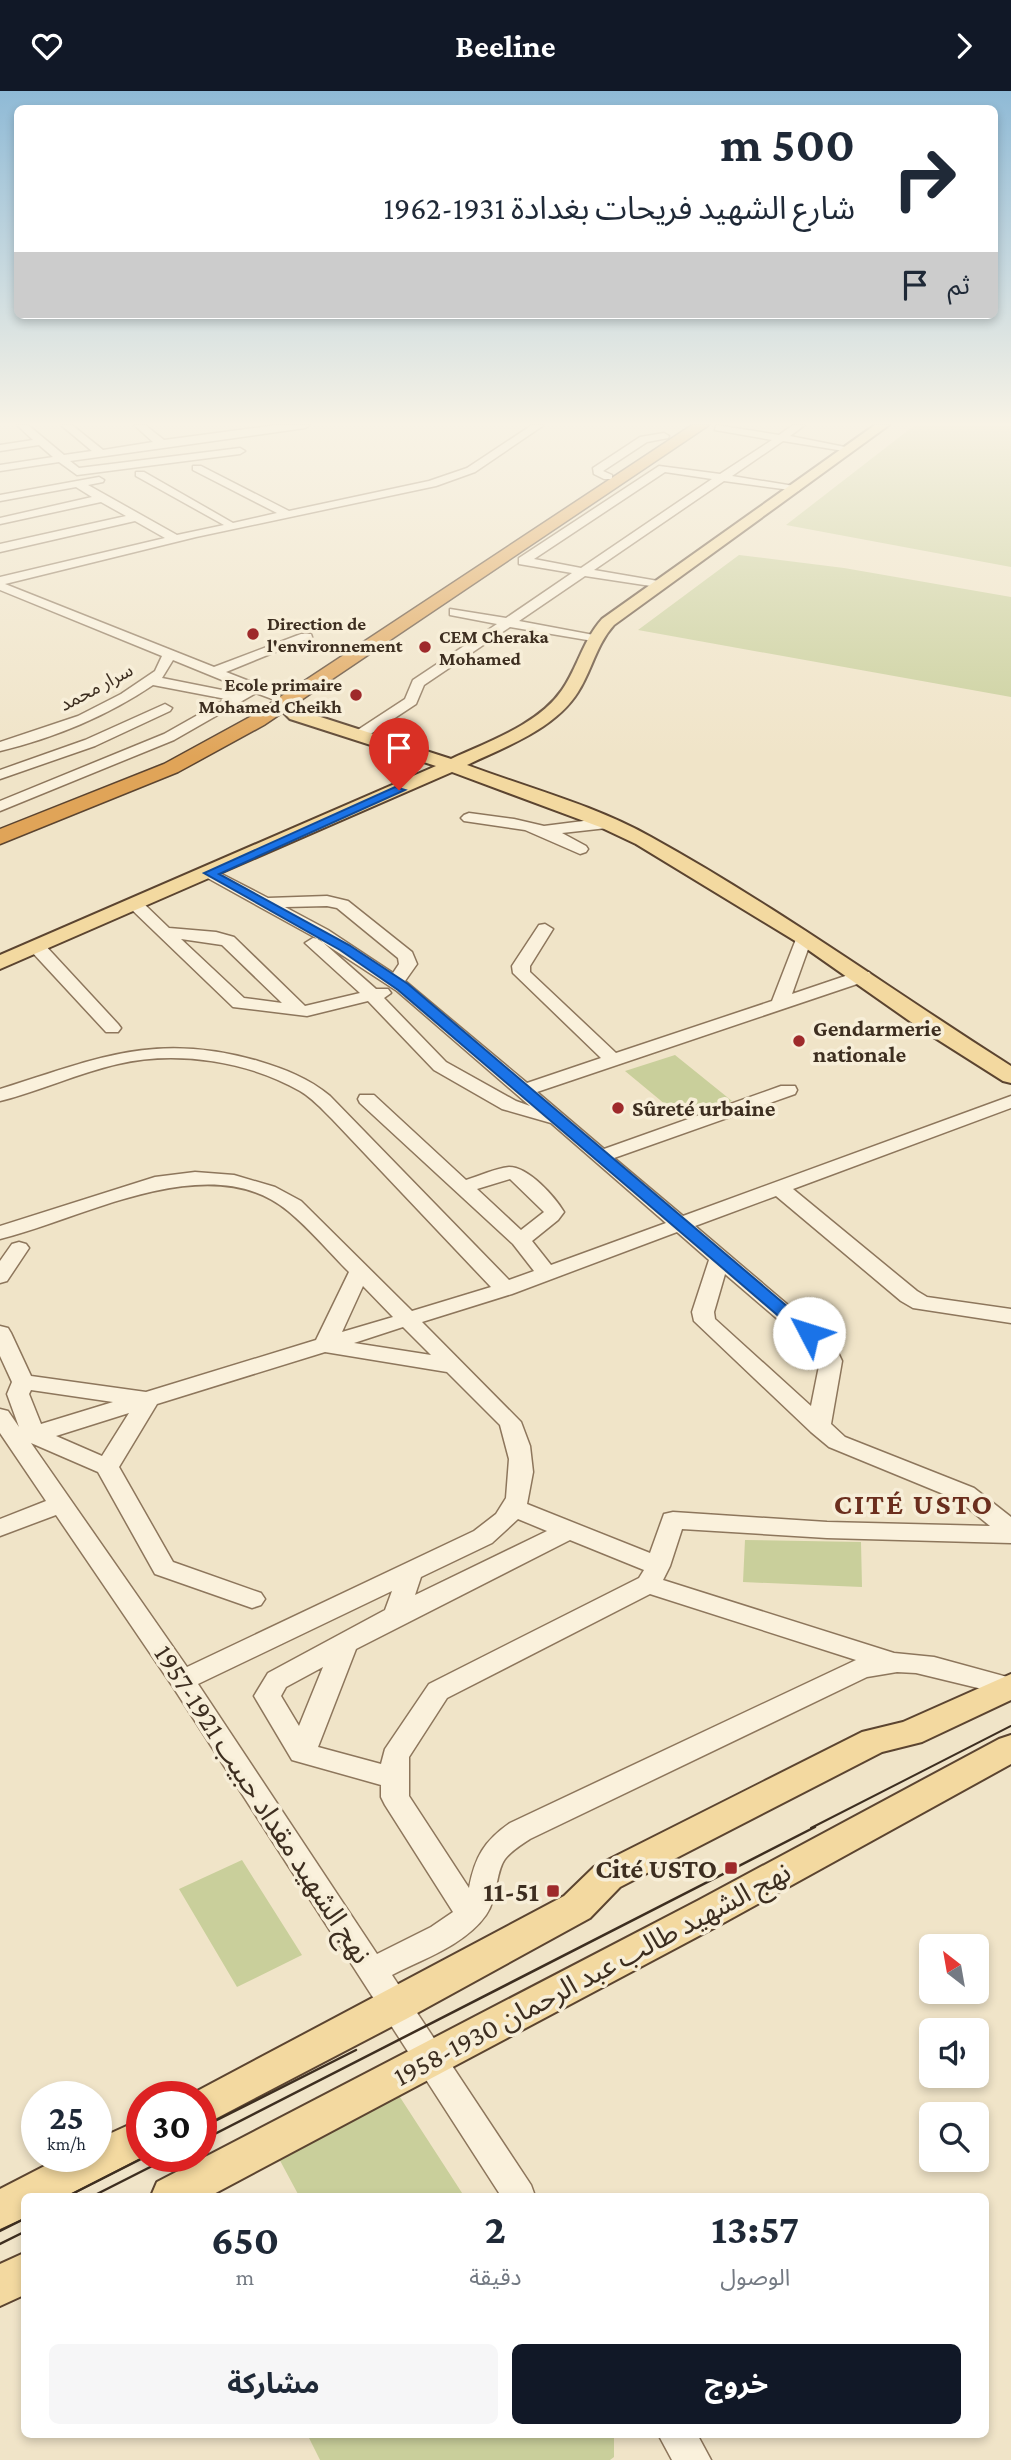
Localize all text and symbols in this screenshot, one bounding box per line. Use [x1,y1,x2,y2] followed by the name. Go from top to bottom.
[28,27,66,65] icon: heart
[945,27,983,65] icon: forward
[455,28,556,64] text: Beeline
[721,117,855,172] text: 500 m
[879,133,970,224] icon: right
[383,190,855,226] text: شارع الشهيد فريحات بغدادة 1931-1962
[896,266,934,304] icon: arrive
[948,271,970,300] text: ثم
[267,613,403,656] place label: Direction de l'environnement
[245,626,261,642] marker: Direction de l'environnement
[439,626,550,669] place label: CEM Cheraka Mohamed
[417,639,433,655] marker: CEM Cheraka Mohamed
[56,659,137,716] street label: سرار محمد
[198,674,342,717] place label: Ecole primaire Mohamed Cheikh
[348,687,364,703] marker: Ecole primaire Mohamed Cheikh
[369,718,429,790] pin
[380,729,418,767] icon: arrive
[813,1015,942,1067] place label: Gendarmerie nationale
[791,1033,807,1049] marker: Gendarmerie nationale
[632,1095,776,1121] place label: Sûreté urbaine
[610,1100,626,1116] marker: Sûreté urbaine
[772,1296,846,1370] position arrow
[834,1487,994,1520] district label: CITÉ USTO
[144,1639,378,1972] street label: نهج الشهيد مقداد حبيب 1921-1957
[595,1853,717,1884] place label: Cité USTO
[388,1856,798,2097] street label: نهج الشهيد طالب عبد الرحمان 1930-1958
[723,1860,739,1876] marker: Cité USTO
[483,1876,539,1907] place label: 11-51
[545,1883,561,1899] marker: 11-51
[919,1934,989,2004] north arrow
[919,1934,989,2172] map controls
[919,2018,989,2088] button: sound
[126,2081,217,2172] speed limit sign: 30
[49,2098,84,2137] text: 25
[919,2102,989,2172] button: search
[47,2134,86,2154] text: km/h
[485,2205,506,2252] text: 2
[711,2205,799,2252] text: 13:57
[211,2216,279,2263] text: 650
[236,2264,254,2290] text: m
[469,2264,522,2290] text: دقيقة
[720,2264,790,2290] text: الوصول
[49,2344,498,2424] button: مشاركة
[512,2344,961,2424] button: خروج

